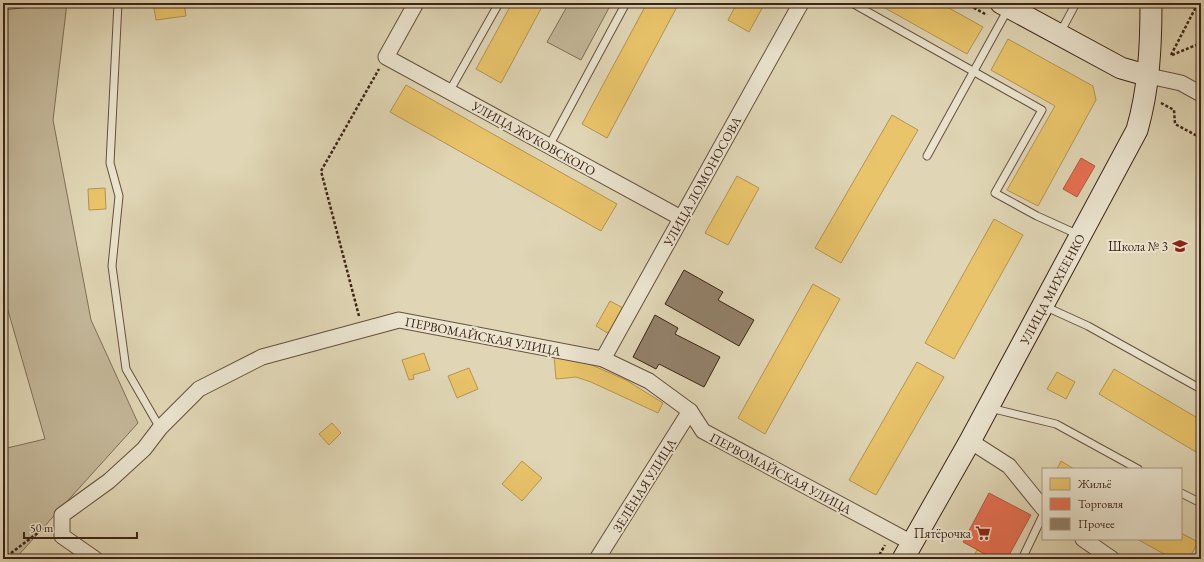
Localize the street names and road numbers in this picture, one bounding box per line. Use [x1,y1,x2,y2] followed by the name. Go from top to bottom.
[468,97,599,180] street label: УЛИЦА ЖУКОВСКОГО
[659,113,746,250] street label: УЛИЦА ЛОМОНОСОВА
[1016,231,1089,349] street label: УЛИЦА МИХЕЕНКО
[404,313,563,360] street label: ПЕРВОМАЙСКАЯ УЛИЦА
[707,429,856,519] street label: ПЕРВОМАЙСКАЯ УЛИЦА
[609,434,681,535] street label: ЗЕЛЁНАЯ УЛИЦА

